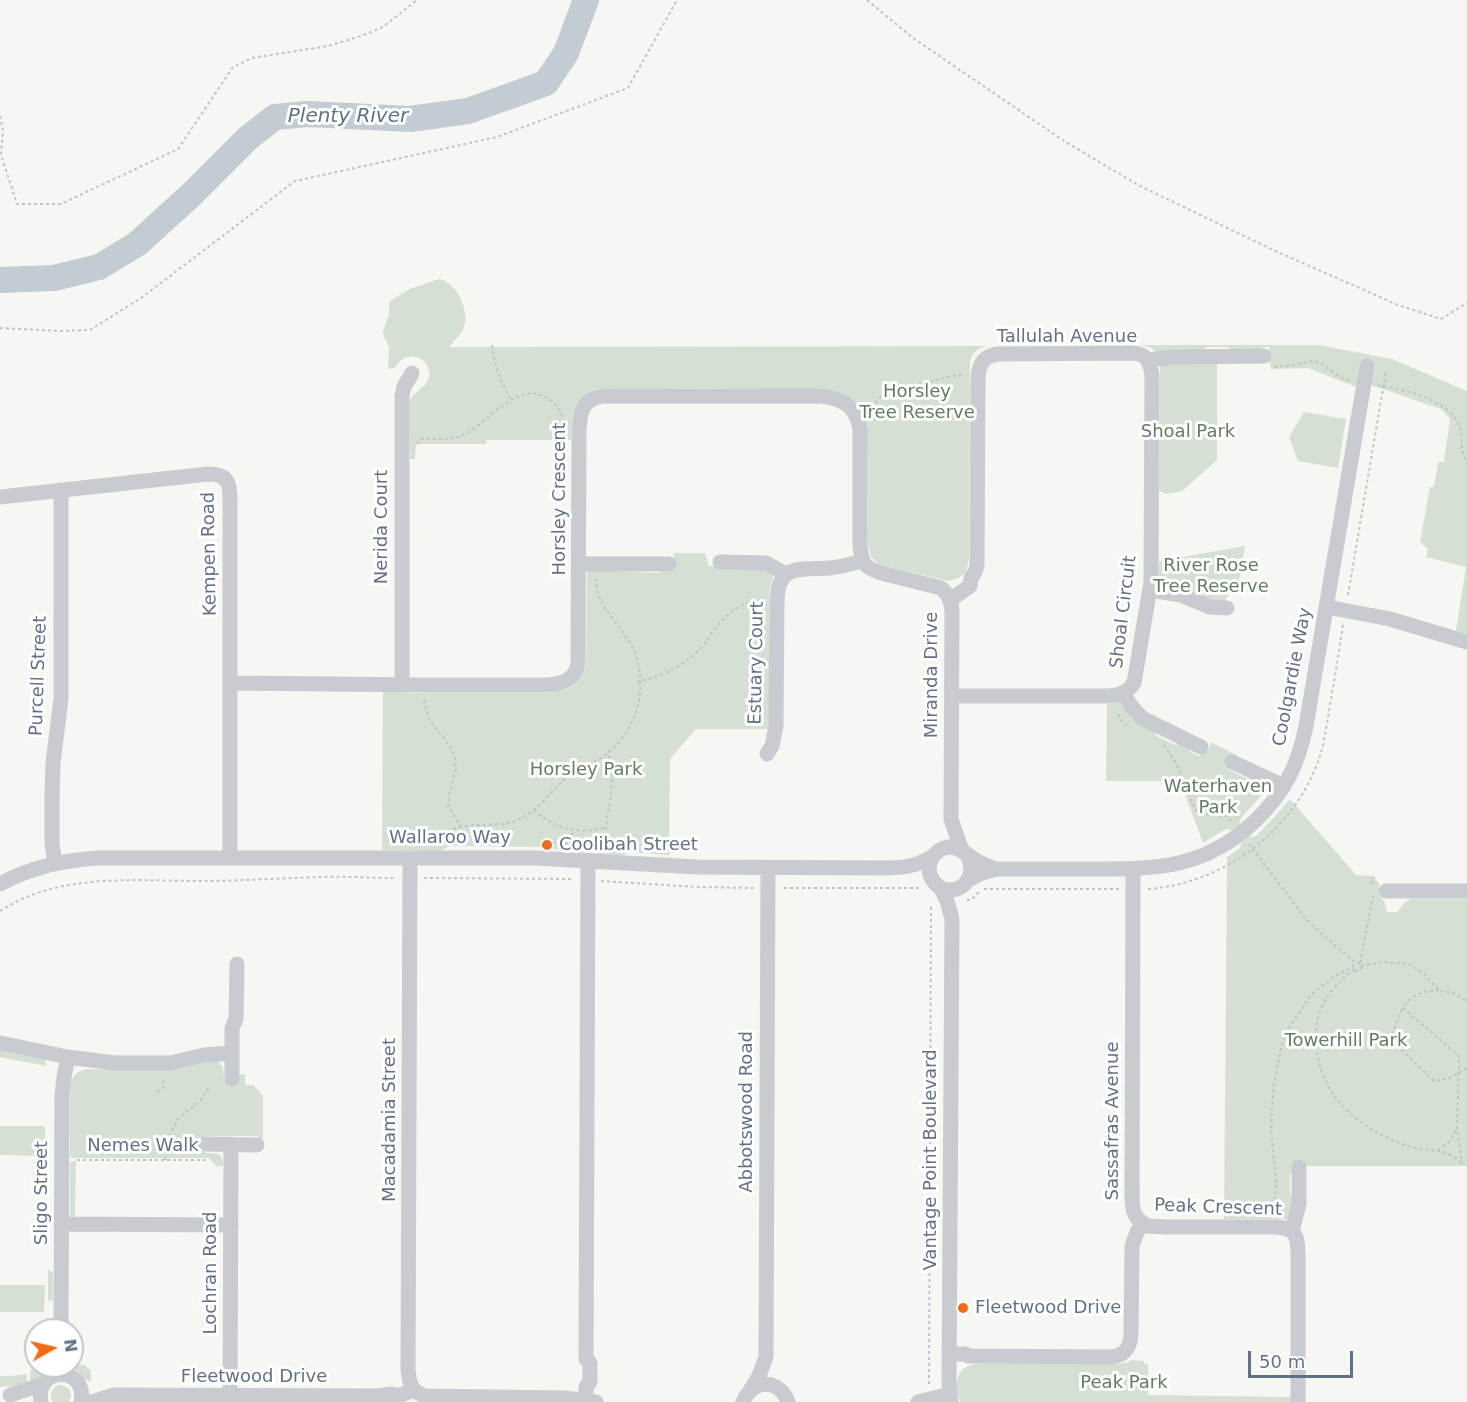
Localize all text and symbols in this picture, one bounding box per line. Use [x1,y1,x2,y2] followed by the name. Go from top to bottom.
[288,105,408,129] water label: Plenty River
[997,326,1137,348] street label: Tallulah Avenue
[859,381,975,424] park label: Horsley Tree Reserve
[1141,421,1235,443] park label: Shoal Park
[549,422,571,576] street label: Horsley Crescent
[371,470,393,584] street label: Nerida Court
[198,492,222,616] street label: Kempen Road
[1106,554,1142,670] street label: Shoal Circuit
[1153,555,1269,598] park label: River Rose Tree Reserve
[745,601,769,725] street label: Estuary Court
[1269,606,1317,748] street label: Coolgardie Way
[921,612,943,738] street label: Miranda Drive
[26,615,52,737] street label: Purcell Street
[530,759,642,781] park label: Horsley Park
[1164,776,1272,818] park label: Waterhaven Park
[389,827,511,849] street label: Wallaroo Way
[559,834,698,856] place label: Coolibah Street
[540,838,554,852] marker: Coolibah Street
[1285,1030,1407,1052] park label: Towerhill Park
[736,1031,758,1193] street label: Abbotswood Road
[379,1038,401,1202] street label: Macadamia Street
[1102,1042,1124,1200] street label: Sassafras Avenue
[920,1049,942,1271] street label: Vantage Point Boulevard
[87,1135,199,1157] street label: Nemes Walk
[31,1141,53,1245] street label: Sligo Street
[1154,1195,1282,1221] street label: Peak Crescent
[200,1212,222,1334] street label: Lochran Road
[975,1297,1121,1319] place label: Fleetwood Drive
[956,1301,970,1315] marker: Fleetwood Drive
[24,1318,84,1378] north arrow
[60,1338,81,1354] text: N
[1251,1339,1356,1377] scale bar
[1259,1351,1305,1372] text: 50 m
[181,1366,327,1388] street label: Fleetwood Drive
[1080,1372,1168,1394] park label: Peak Park

